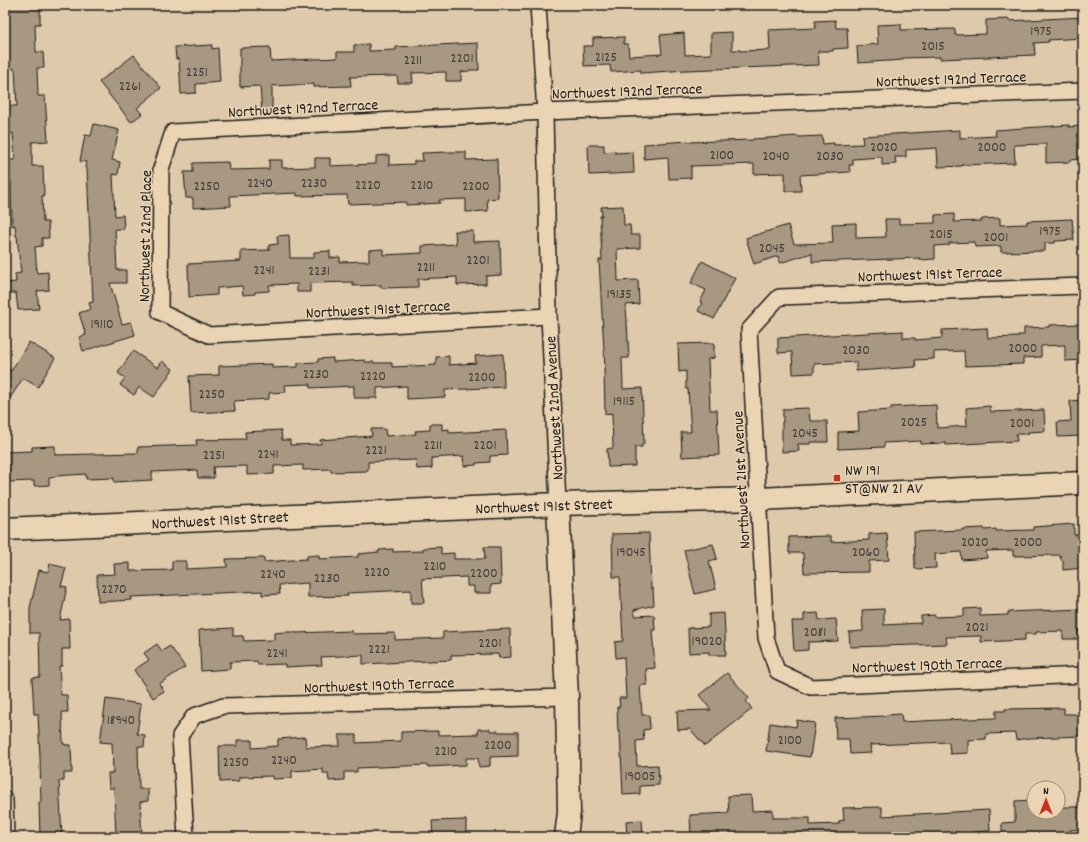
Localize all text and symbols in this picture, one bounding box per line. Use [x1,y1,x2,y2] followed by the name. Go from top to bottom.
[1030,22,1052,42] house number: 1975
[921,37,945,57] house number: 2015
[595,48,617,68] house number: 2125
[451,49,473,69] house number: 2201
[404,51,422,71] house number: 2211
[186,63,208,83] house number: 2251
[875,66,1027,95] street label: Northwest 192nd Terrace
[119,77,141,97] house number: 2261
[551,78,703,107] street label: Northwest 192nd Terrace
[227,94,379,125] street label: Northwest 192nd Terrace
[870,138,898,158] house number: 2020
[977,138,1007,158] house number: 2000
[710,146,734,166] house number: 2100
[762,147,790,167] house number: 2040
[816,147,844,167] house number: 2030
[134,170,159,302] street label: Northwest 22nd Place
[247,174,273,194] house number: 2240
[301,174,327,194] house number: 2230
[355,176,381,196] house number: 2220
[411,176,433,196] house number: 2210
[194,177,220,197] house number: 2250
[462,177,490,197] house number: 2200
[1039,222,1061,242] house number: 1975
[929,225,953,245] house number: 2015
[984,228,1008,248] house number: 2001
[759,239,785,259] house number: 2045
[467,251,489,271] house number: 2201
[417,258,435,278] house number: 2211
[253,261,275,281] house number: 2241
[857,261,1003,290] street label: Northwest 191st Terrace
[308,262,330,282] house number: 2231
[606,285,632,305] house number: 19135
[305,295,451,326] street label: Northwest 191st Terrace
[90,315,114,335] house number: 19110
[540,335,571,480] street label: Northwest 22nd Avenue
[1008,339,1038,359] house number: 2000
[842,341,870,361] house number: 2030
[303,365,329,385] house number: 2230
[360,367,386,387] house number: 2220
[468,368,496,388] house number: 2200
[199,385,225,405] house number: 2250
[613,392,635,412] house number: 19115
[727,410,758,550] street label: Northwest 21st Avenue
[901,413,927,433] house number: 2025
[1010,414,1034,434] house number: 2001
[792,424,818,444] house number: 2045
[424,436,442,456] house number: 2211
[474,436,496,456] house number: 2201
[365,441,387,461] house number: 2221
[257,445,279,465] house number: 2241
[203,446,225,466] house number: 2251
[845,460,923,501] place label: NW 191 ST@NW 21 AV
[832,473,842,483] marker: NW 191 ST@NW 21 AV
[475,494,613,521] street label: Northwest 191st Street
[151,506,289,537] street label: Northwest 191st Street
[961,533,989,553] house number: 2020
[1013,533,1043,553] house number: 2000
[616,543,646,563] house number: 19045
[852,543,880,563] house number: 2060
[424,557,446,577] house number: 2210
[364,563,390,583] house number: 2220
[470,564,498,584] house number: 2200
[260,565,286,585] house number: 2240
[314,569,340,589] house number: 2230
[101,580,127,600] house number: 2270
[966,618,988,638] house number: 2021
[804,623,826,643] house number: 2081
[692,632,722,652] house number: 19020
[479,634,501,654] house number: 2201
[368,640,390,660] house number: 2221
[266,644,288,664] house number: 2241
[851,652,1003,681] street label: Northwest 190th Terrace
[303,672,455,701] street label: Northwest 190th Terrace
[107,711,135,731] house number: 18940
[778,731,802,751] house number: 2100
[484,736,512,756] house number: 2200
[435,742,457,762] house number: 2210
[271,751,297,771] house number: 2240
[223,753,249,773] house number: 2250
[624,767,656,787] house number: 19005
[1026,780,1066,820] north arrow
[1043,784,1049,800] text: N

